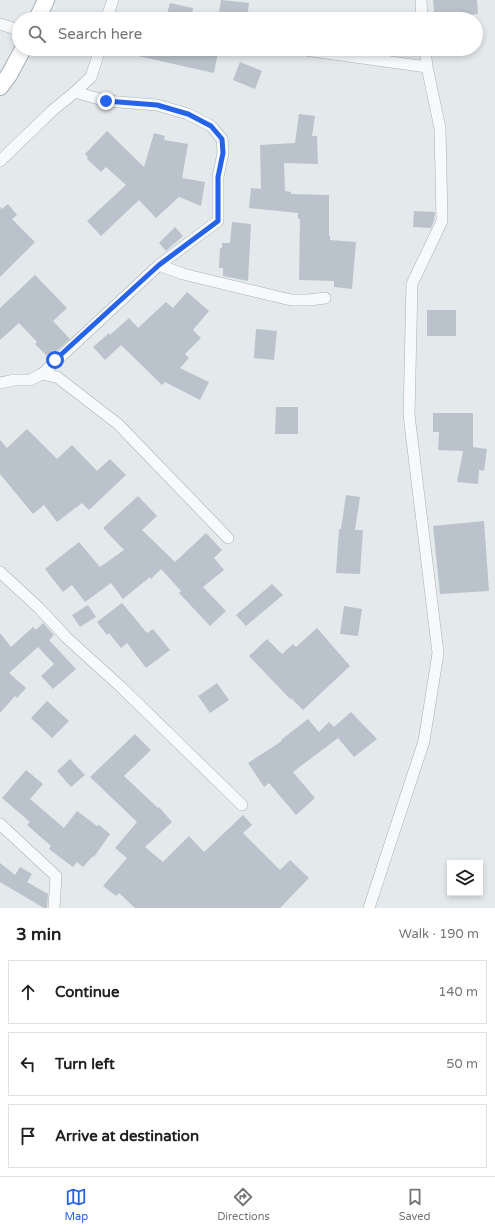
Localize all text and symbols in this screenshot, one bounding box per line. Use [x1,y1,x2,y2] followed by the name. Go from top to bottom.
[12,12,483,56] search box
[26,23,48,45] icon: search
[58,25,142,43] text: Search here
[97,92,115,110] route end
[46,351,64,369] route start
[447,860,483,896] map controls
[447,860,483,896] button: layers
[16,924,61,945] text: 3 min
[399,926,479,942] text: Walk · 190 m
[17,981,39,1003] icon: ahead
[55,983,119,1001] text: Continue
[438,984,478,1000] text: 140 m
[17,1053,39,1075] icon: left
[55,1055,115,1073] text: Turn left
[446,1056,478,1072] text: 50 m
[17,1125,39,1147] icon: arrive
[55,1127,199,1145] text: Arrive at destination
[64,1186,88,1223] tab: Map
[217,1186,270,1223] tab: Directions
[399,1186,431,1223] tab: Saved

